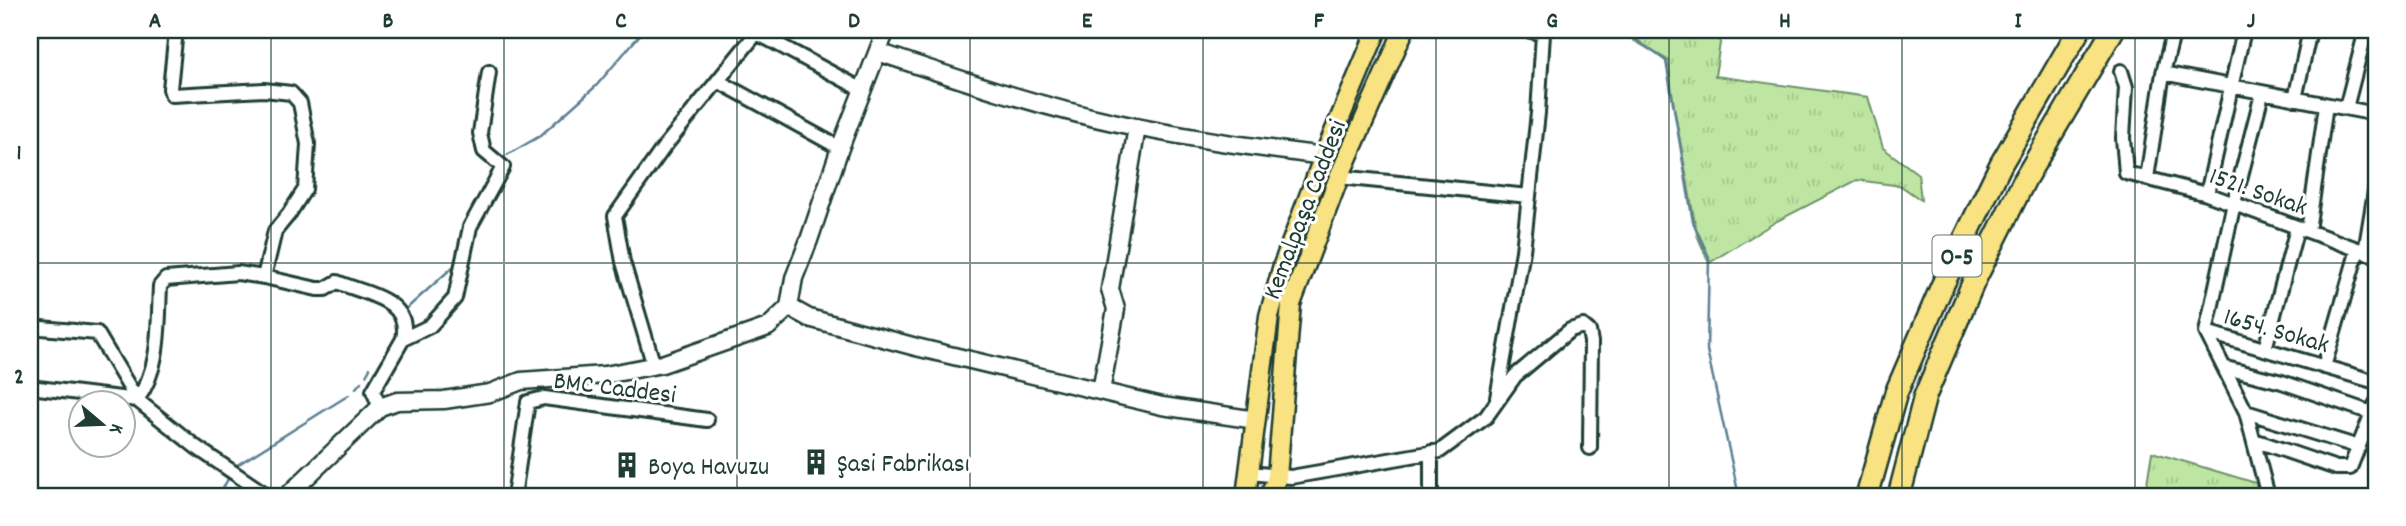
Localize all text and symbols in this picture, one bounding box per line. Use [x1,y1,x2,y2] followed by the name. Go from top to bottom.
[149,6,161,39] text: A
[383,6,394,39] text: B
[615,6,627,39] text: C
[848,6,860,39] text: D
[1082,6,1093,39] text: E
[1314,6,1325,39] text: F
[1546,6,1558,39] text: G
[1779,6,1791,39] text: H
[2014,6,2022,39] text: I
[2247,6,2255,39] text: J
[1255,115,1358,305] street label: Kemalpaşa Caddesi
[16,138,22,171] text: 1
[2204,159,2312,227] street label: 1521. Sokak
[1932,235,1982,276] road number: O-5
[2219,300,2333,365] street label: 1654. Sokak
[14,362,24,395] text: 2
[551,364,678,415] street label: BMC Caddesi
[66,390,136,460] north arrow
[100,420,129,437] text: K
[801,447,831,477] building icon: Şasi Fabrikası
[837,447,970,484] place label: Şasi Fabrikası
[612,450,642,480] building icon: Boya Havuzu
[648,450,769,487] place label: Boya Havuzu

